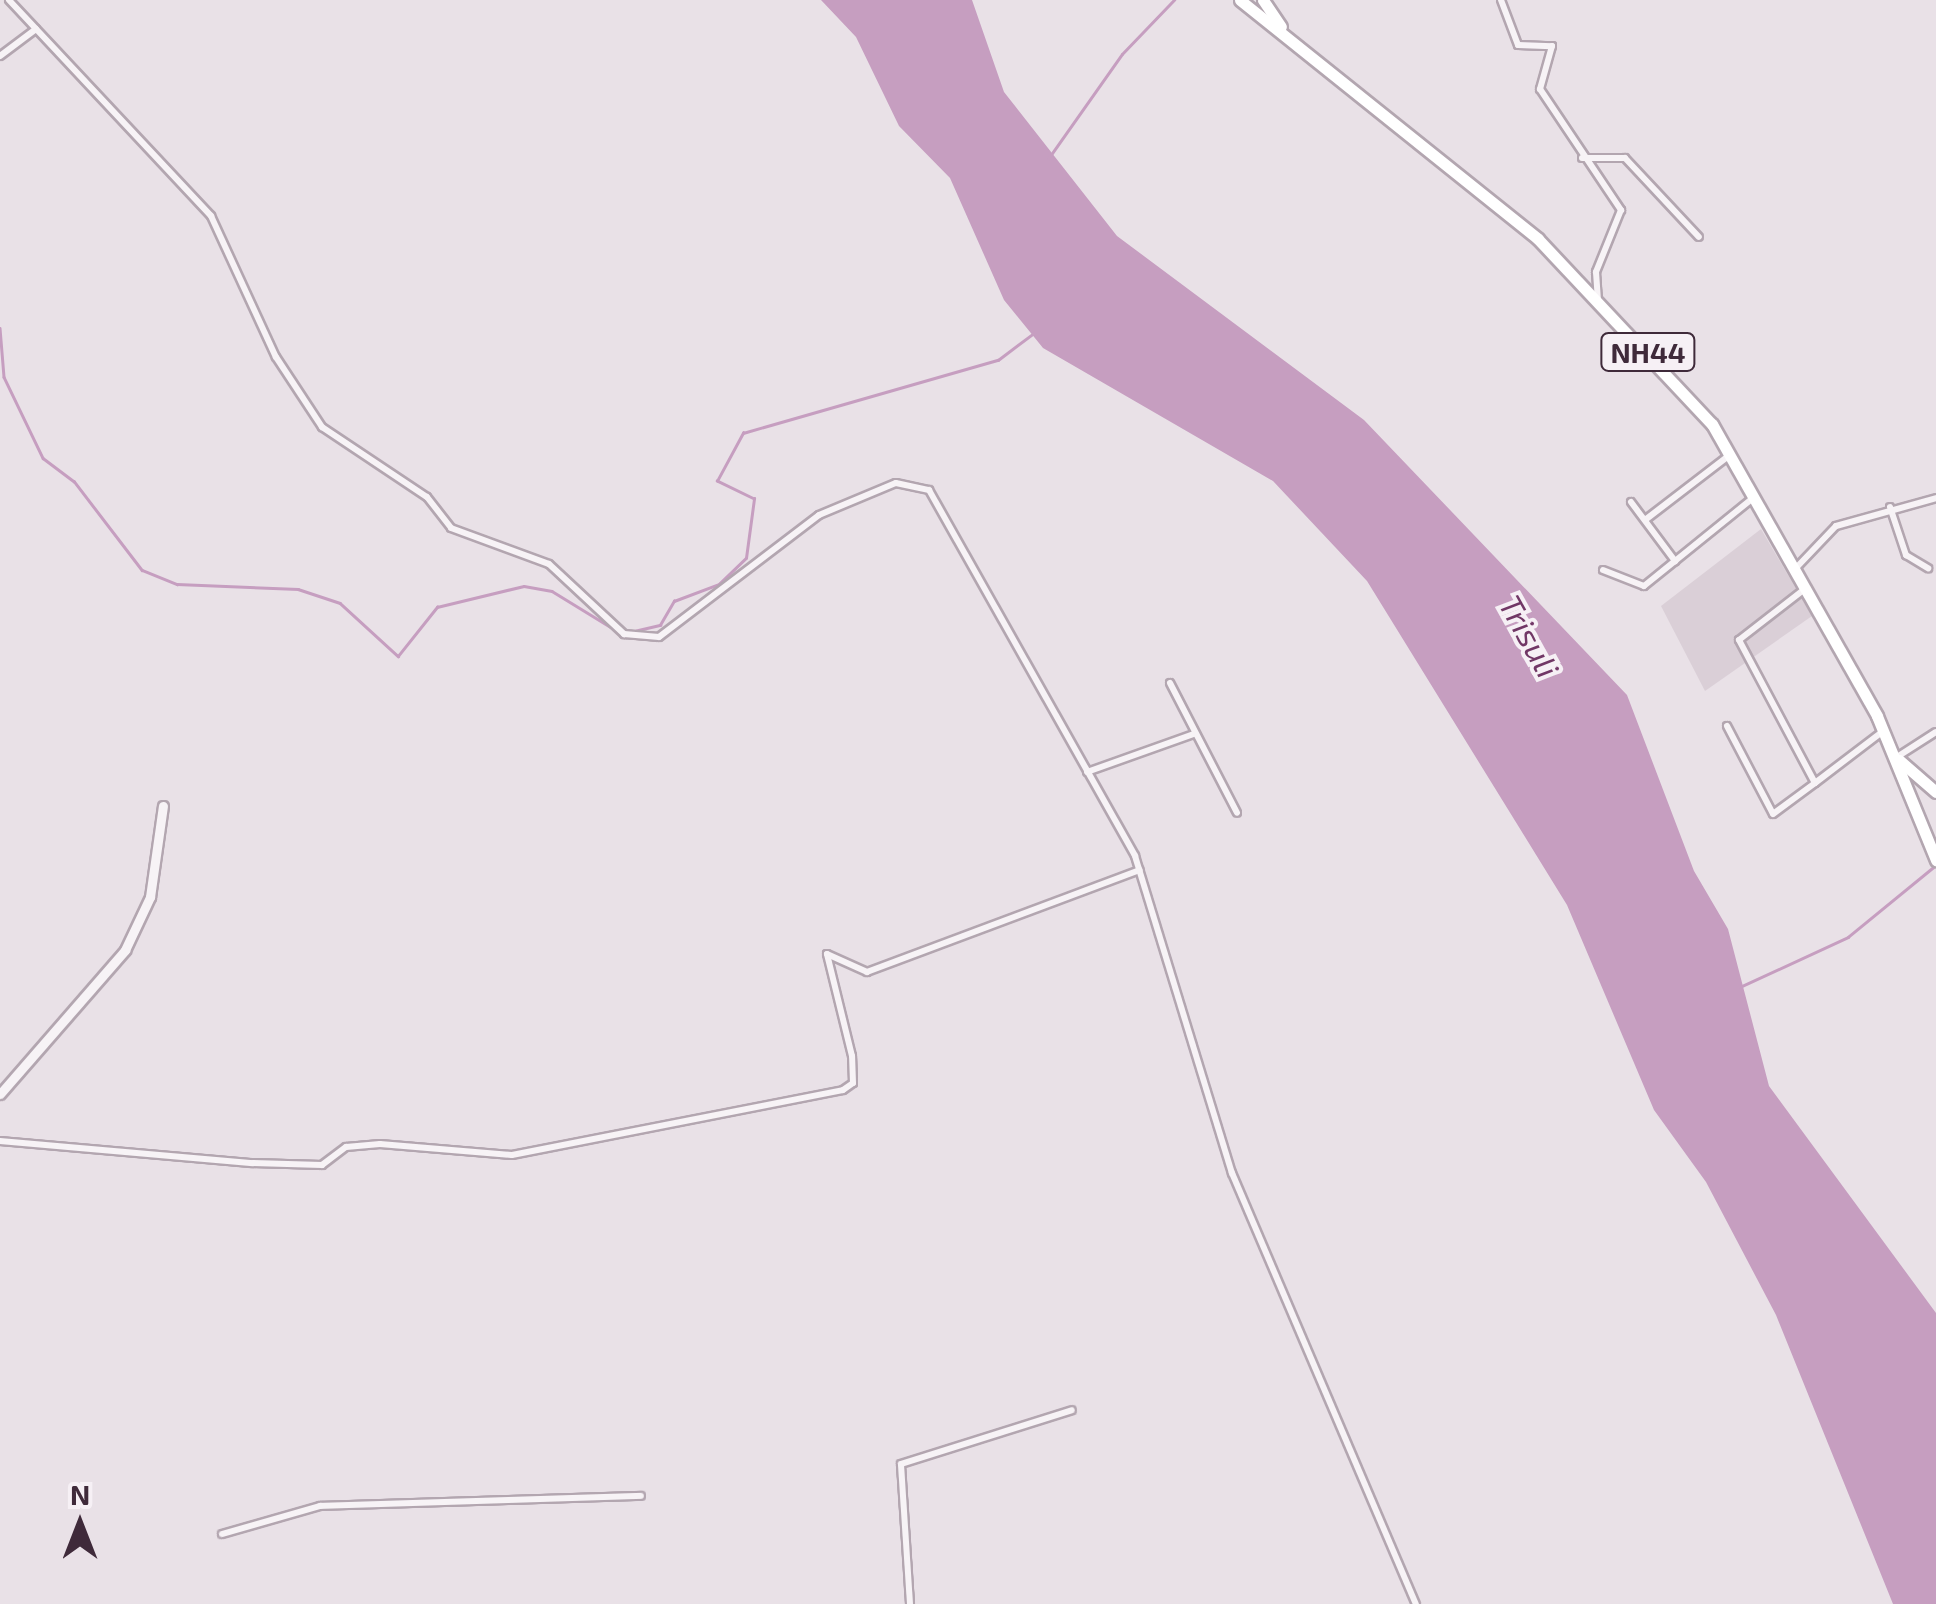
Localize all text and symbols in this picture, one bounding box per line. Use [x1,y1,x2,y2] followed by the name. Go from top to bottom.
[1598,329,1698,375] road number: NH44
[1492,588,1568,684] water label: Trisuli
[30,1474,130,1574] north arrow
[70,1477,90,1511] text: N

